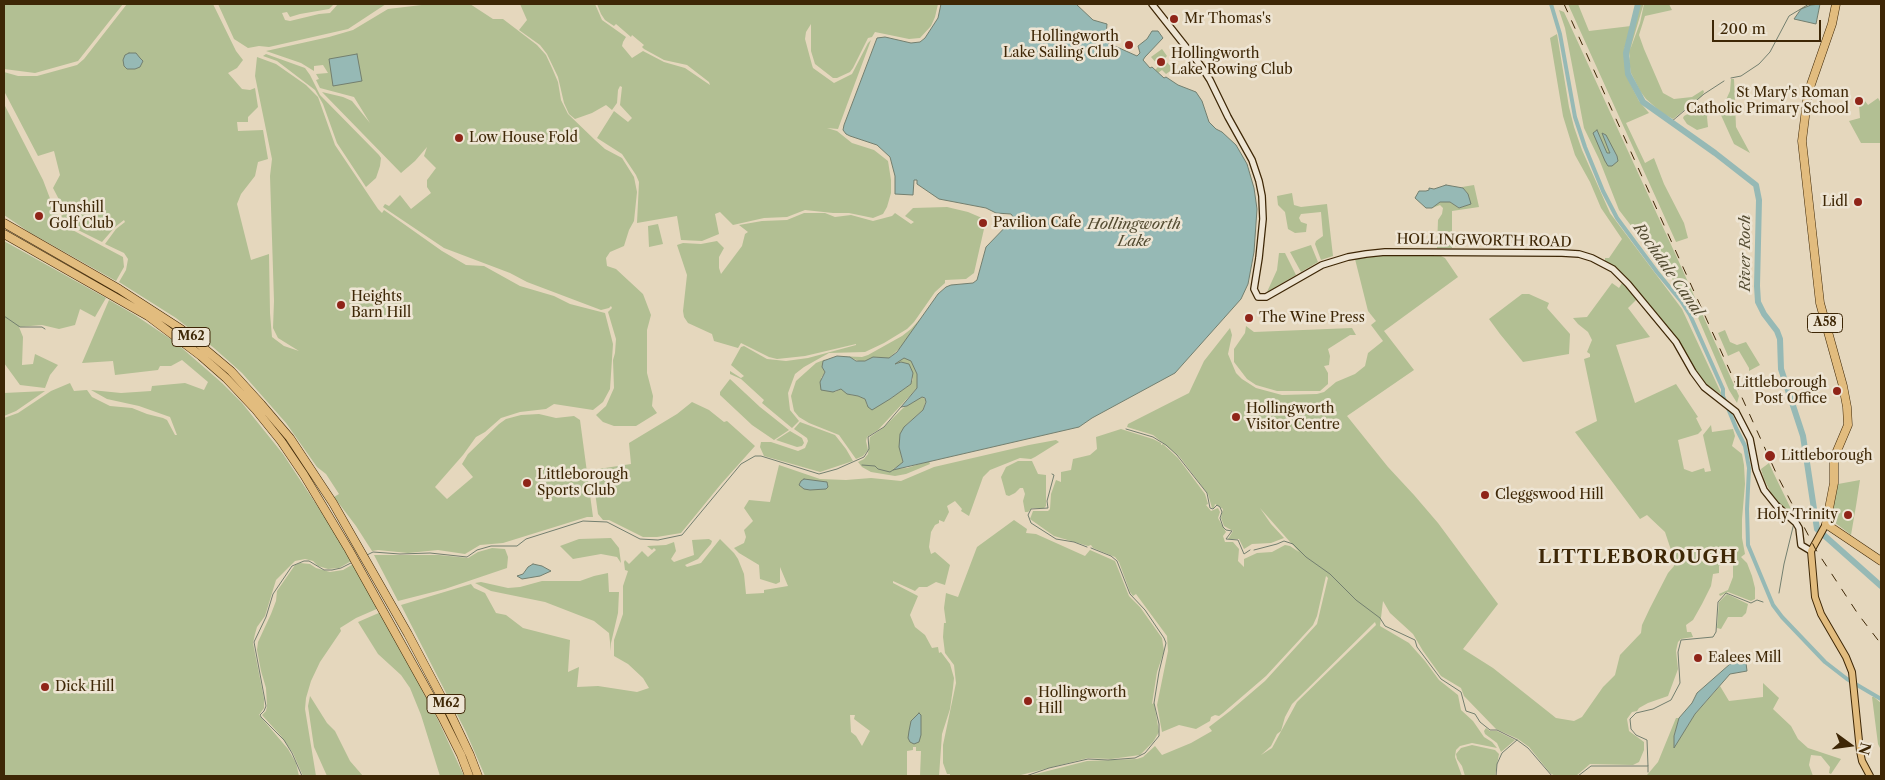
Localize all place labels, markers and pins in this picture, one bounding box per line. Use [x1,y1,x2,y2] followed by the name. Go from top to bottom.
[1184,11,1271,27] place label: Mr Thomas's
[1168,13,1180,25] marker: Mr Thomas's
[1003,29,1119,62] place label: Hollingworth Lake Sailing Club
[1123,39,1135,51] marker: Hollingworth Lake Sailing Club
[1171,46,1293,78] place label: Hollingworth Lake Rowing Club
[1155,56,1167,68] marker: Hollingworth Lake Rowing Club
[1686,85,1849,118] place label: St Mary's Roman Catholic Primary School
[1853,95,1865,107] marker: St Mary's Roman Catholic Primary School
[469,130,578,146] place label: Low House Fold
[453,132,465,144] marker: Low House Fold
[1822,194,1848,210] place label: Lidl
[1852,196,1864,208] marker: Lidl
[49,200,114,232] place label: Tunshill Golf Club
[33,210,45,222] marker: Tunshill Golf Club
[993,215,1081,231] place label: Pavilion Cafe
[977,217,989,229] marker: Pavilion Cafe
[351,289,411,322] place label: Heights Barn Hill
[335,299,347,311] marker: Heights Barn Hill
[1259,310,1365,326] place label: The Wine Press
[1243,312,1255,324] marker: The Wine Press
[1736,375,1827,408] place label: Littleborough Post Office
[1831,385,1843,397] marker: Littleborough Post Office
[1246,401,1340,434] place label: Hollingworth Visitor Centre
[1230,411,1242,423] marker: Hollingworth Visitor Centre
[1781,448,1872,464] place label: Littleborough
[1763,449,1777,463] marker: Littleborough
[537,467,628,500] place label: Littleborough Sports Club
[521,477,533,489] marker: Littleborough Sports Club
[1495,487,1604,503] place label: Cleggswood Hill
[1479,489,1491,501] marker: Cleggswood Hill
[1757,507,1838,523] place label: Holy Trinity
[1842,509,1854,521] marker: Holy Trinity
[1708,650,1781,666] place label: Ealees Mill
[1692,652,1704,664] marker: Ealees Mill
[55,679,114,695] place label: Dick Hill
[39,681,51,693] marker: Dick Hill
[1038,685,1126,718] place label: Hollingworth Hill
[1022,695,1034,707] marker: Hollingworth Hill

